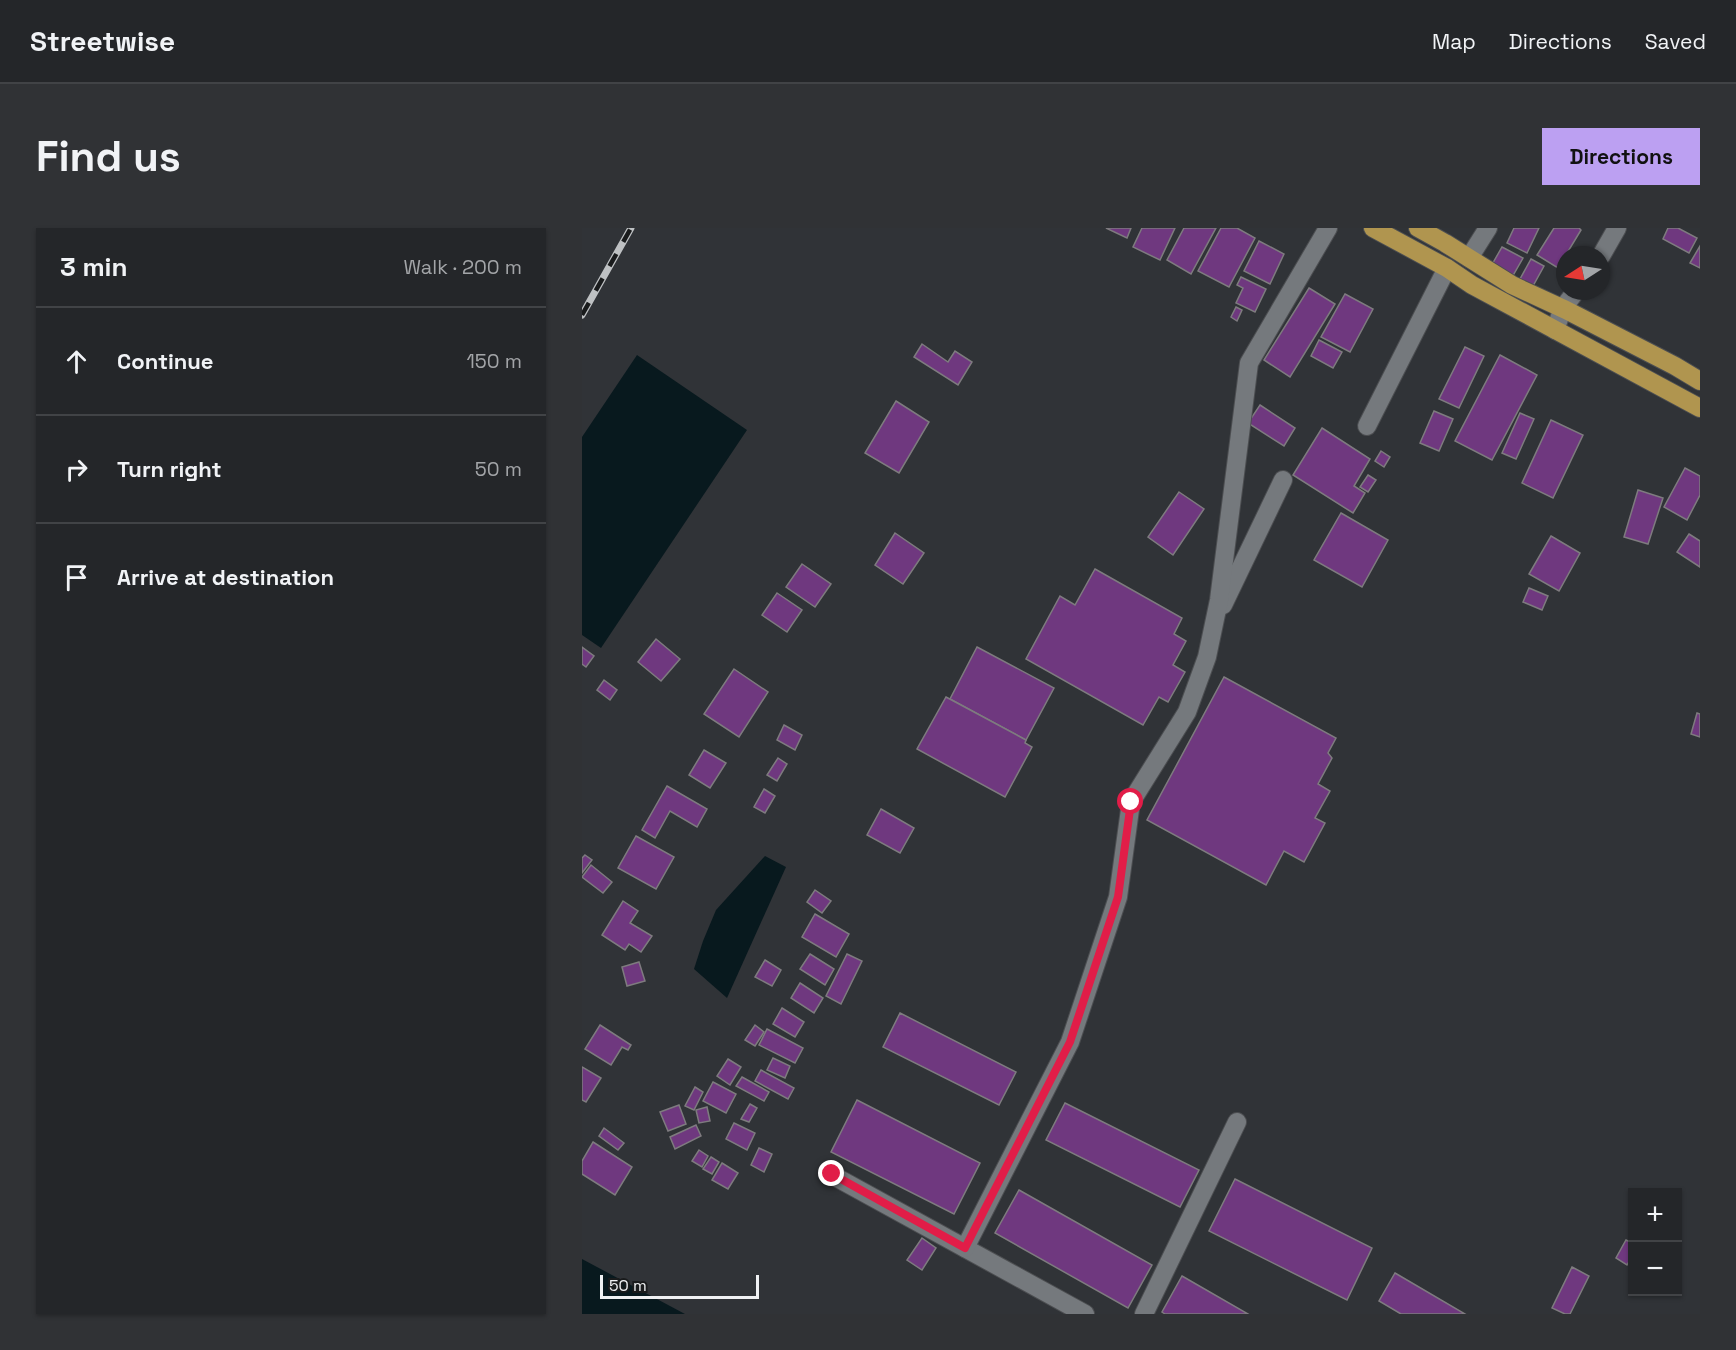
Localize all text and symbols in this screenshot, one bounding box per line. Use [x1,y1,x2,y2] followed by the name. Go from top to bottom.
[30,23,175,59] text: Streetwise
[1432,28,1476,55] text: Map
[1509,28,1612,55] text: Directions
[1645,28,1706,55] text: Saved
[1542,128,1700,185] button: Directions
[36,130,181,183] text: Find us
[1556,246,1610,300] north arrow
[60,250,128,284] text: 3 min
[403,254,522,280] text: Walk · 200 m
[60,345,93,378] icon: ahead
[117,347,213,375] text: Continue
[467,348,522,374] text: 150 m
[60,453,93,486] icon: right
[117,455,222,483] text: Turn right
[475,456,522,482] text: 50 m
[60,561,93,594] icon: arrive
[117,563,334,591] text: Arrive at destination
[1117,788,1143,814] route start
[818,1160,844,1186] route end
[1628,1188,1682,1296] map controls
[1628,1188,1682,1242] button: +
[1628,1242,1682,1296] button: −
[600,1272,759,1300] scale bar
[609,1275,647,1296] text: 50 m

